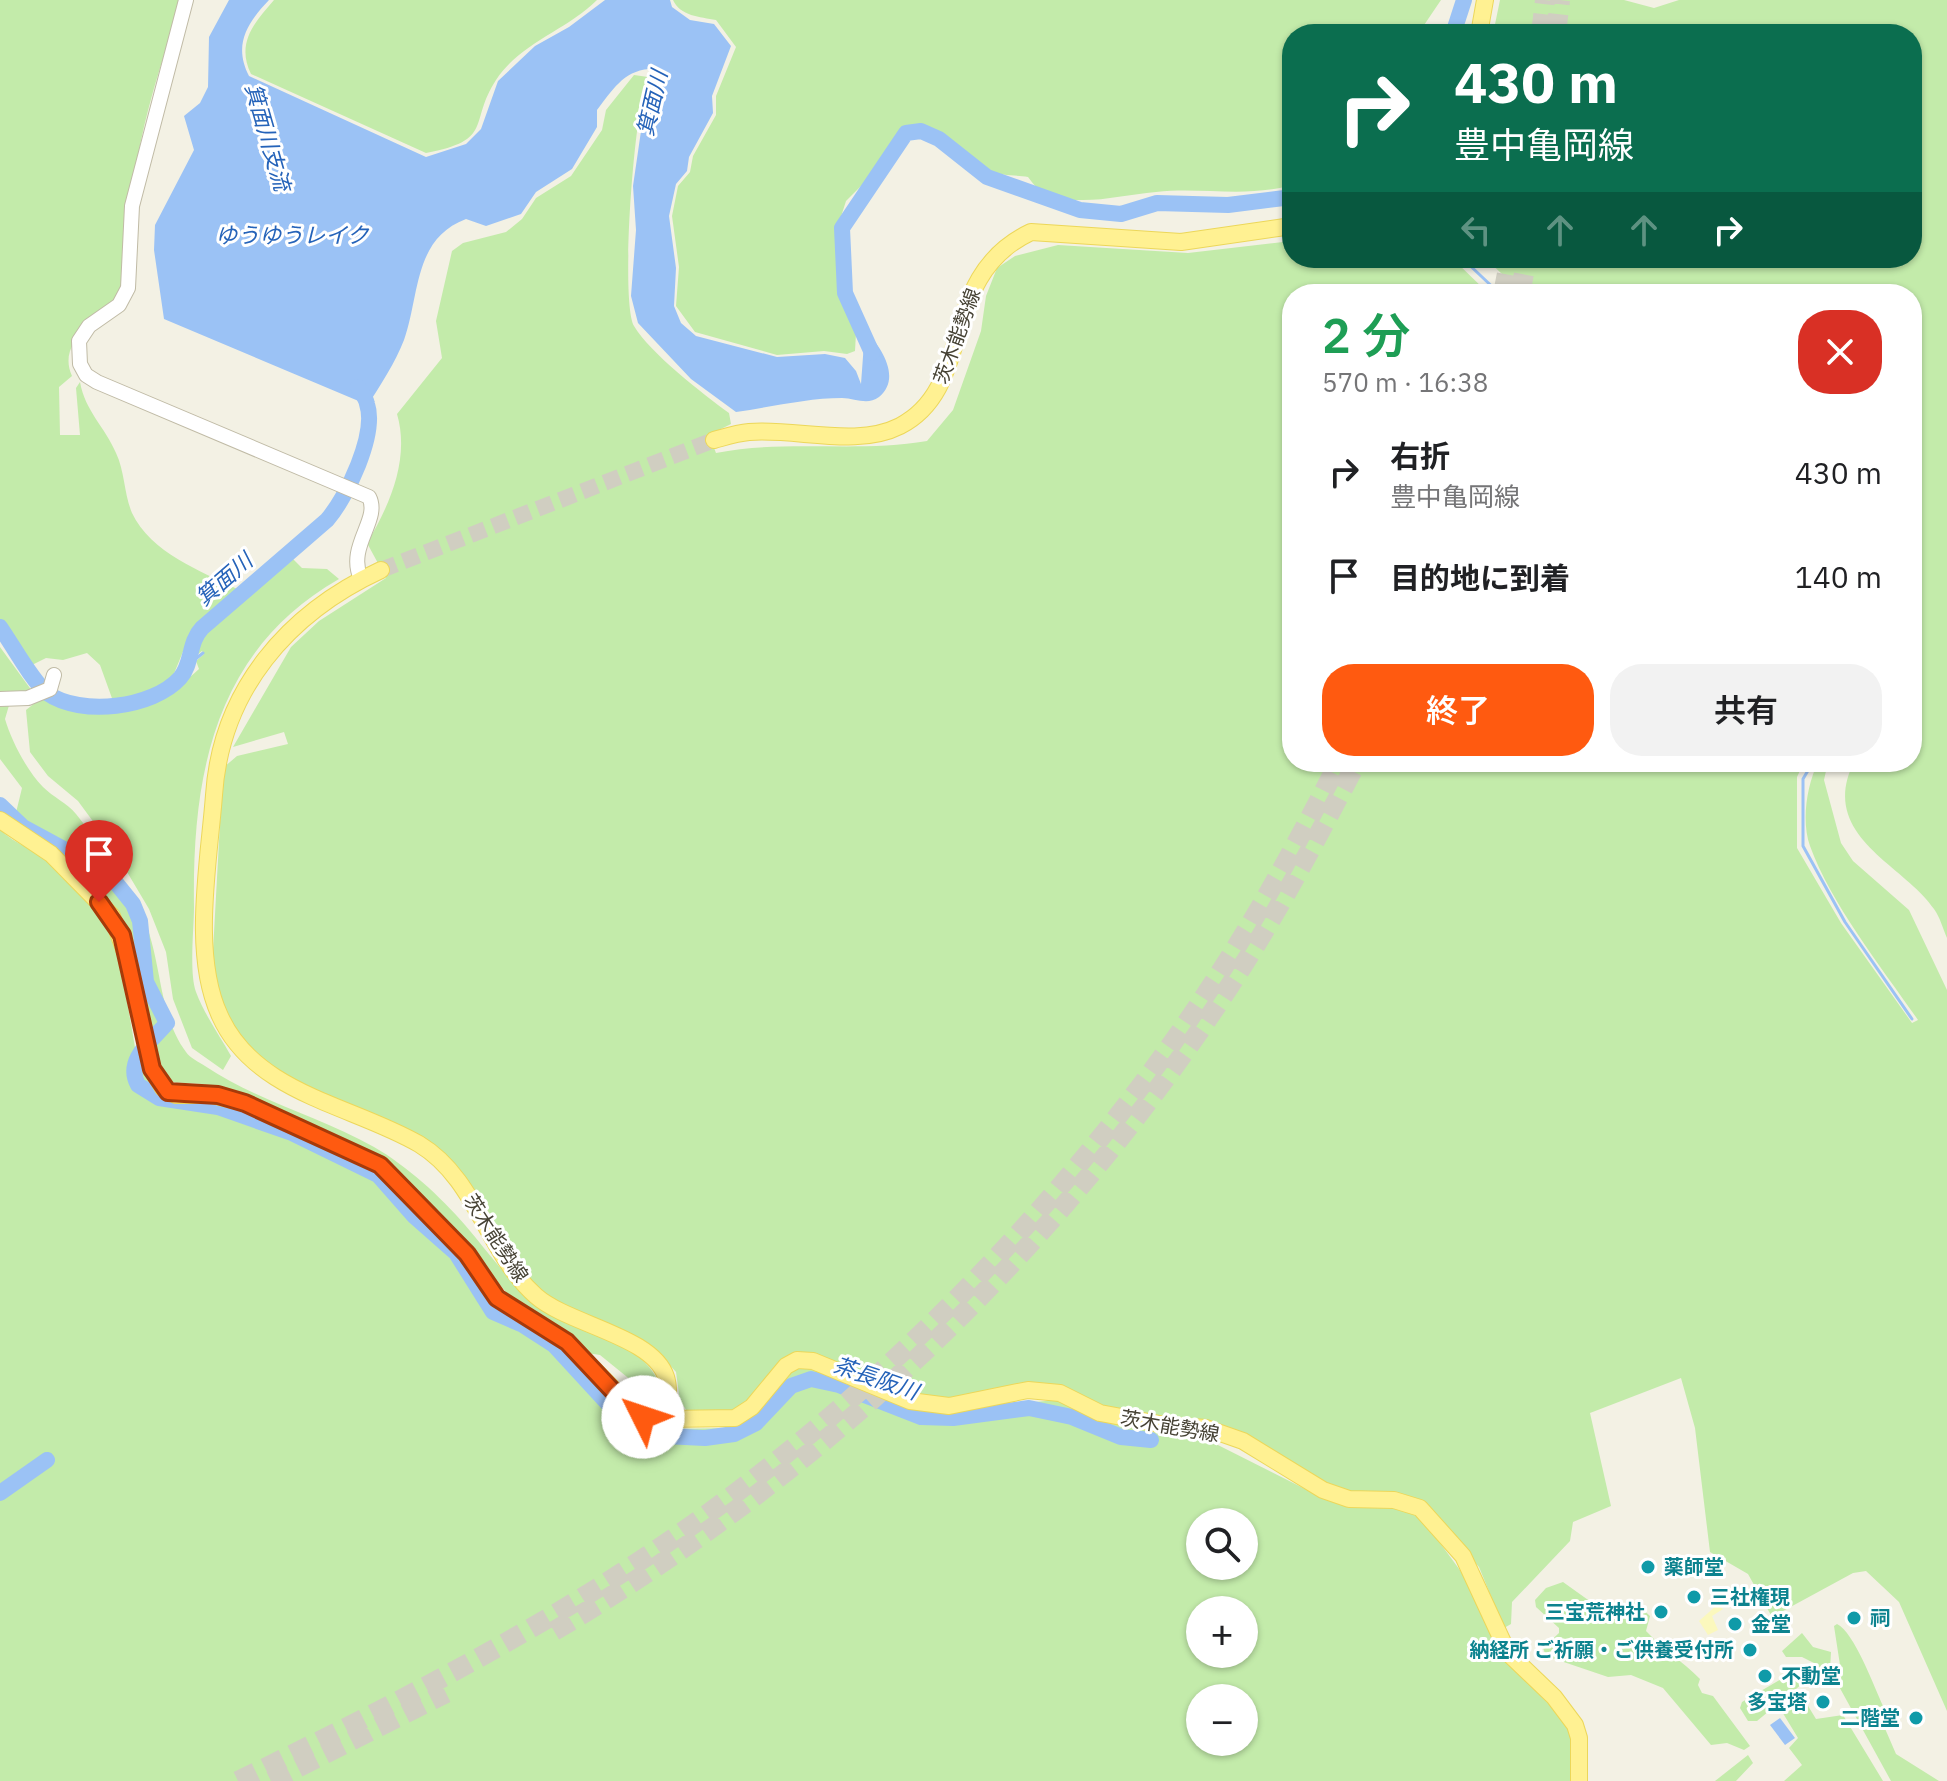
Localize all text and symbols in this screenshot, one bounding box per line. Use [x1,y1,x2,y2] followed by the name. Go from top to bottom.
[1454,46,1618,118] text: 430 m
[1322,56,1426,160] icon: right
[630,66,674,138] water label: 箕面川
[239,80,298,197] water label: 箕面川支流
[1454,121,1634,168] text: 豊中亀岡線
[1454,208,1498,252] icon: left
[1538,208,1582,252] icon: ahead
[1622,208,1666,252] icon: ahead
[1706,208,1750,252] icon: right
[215,220,370,249] water label: ゆうゆうレイク
[927,284,986,387] street label: 茨木能勢線
[1322,304,1410,366] text: 2 分
[1798,310,1882,394] button: close
[1322,365,1488,399] text: 570 m · 16:38
[1390,436,1450,475] text: 右折
[1322,450,1366,494] icon: right
[1795,453,1882,492] text: 430 m
[1390,479,1520,513] text: 豊中亀岡線
[189,545,260,611] water label: 箕面川
[1322,554,1366,598] icon: arrive
[1795,557,1882,596] text: 140 m
[1390,558,1570,597] text: 目的地に到着
[1322,664,1594,756] button: 終了
[1610,664,1882,756] button: 共有
[65,820,133,902] pin
[77,832,121,876] icon: arrive
[458,1188,535,1287] street label: 茨木能勢線
[830,1349,924,1406] water label: 茶長阪川
[601,1375,685,1459] position arrow
[1119,1404,1222,1447] street label: 茨木能勢線
[1186,1508,1258,1756] map controls
[1186,1508,1258,1580] button: search
[1664,1553,1724,1580] place label: 薬師堂
[1639,1558,1657,1576] marker: 薬師堂
[1710,1583,1790,1610] place label: 三社権現
[1685,1588,1703,1606] marker: 三社権現
[1186,1596,1258,1668] button: +
[1545,1598,1645,1625] place label: 三宝荒神社
[1652,1603,1670,1621] marker: 三宝荒神社
[1870,1604,1890,1631] place label: 祠
[1845,1609,1863,1627] marker: 祠
[1751,1610,1791,1637] place label: 金堂
[1726,1615,1744,1633] marker: 金堂
[1469,1636,1734,1663] place label: 納経所 ご祈願・ご供養受付所
[1741,1641,1759,1659] marker: 納経所 ご祈願・ご供養受付所
[1781,1662,1841,1689] place label: 不動堂
[1756,1667,1774,1685] marker: 不動堂
[1186,1684,1258,1756] button: −
[1747,1688,1807,1715] place label: 多宝塔
[1814,1693,1832,1711] marker: 多宝塔
[1840,1704,1900,1731] place label: 二階堂
[1907,1709,1925,1727] marker: 二階堂

